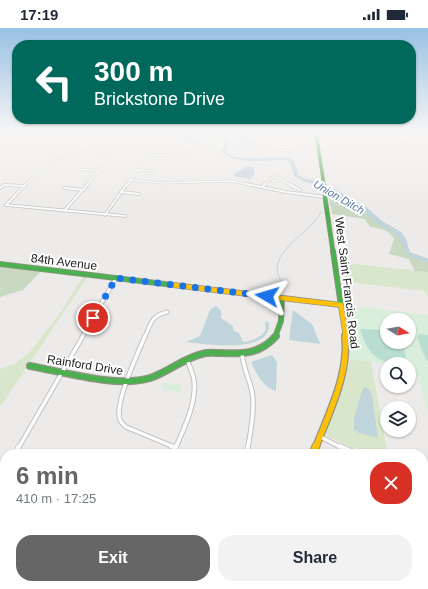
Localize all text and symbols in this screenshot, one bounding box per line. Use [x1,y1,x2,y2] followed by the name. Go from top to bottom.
[20,6,58,23] text: 17:19
[28,56,80,108] icon: left
[94,56,173,87] text: 300 m
[94,89,225,109] text: Brickstone Drive
[311,178,367,216] water label: Union Ditch
[332,216,362,350] street label: West Saint Francis Road
[30,251,98,273] street label: 84th Avenue
[246,275,288,317] position arrow
[76,301,110,335] pin
[82,307,104,329] icon: arrive
[380,313,416,349] north arrow
[380,313,416,437] map controls
[46,352,124,378] street label: Rainford Drive
[380,357,416,393] button: search
[380,401,416,437] button: layers
[16,462,79,489] text: 6 min
[370,462,412,504] button: close
[16,491,96,506] text: 410 m · 17:25
[16,535,210,581] button: Exit
[218,535,412,581] button: Share

